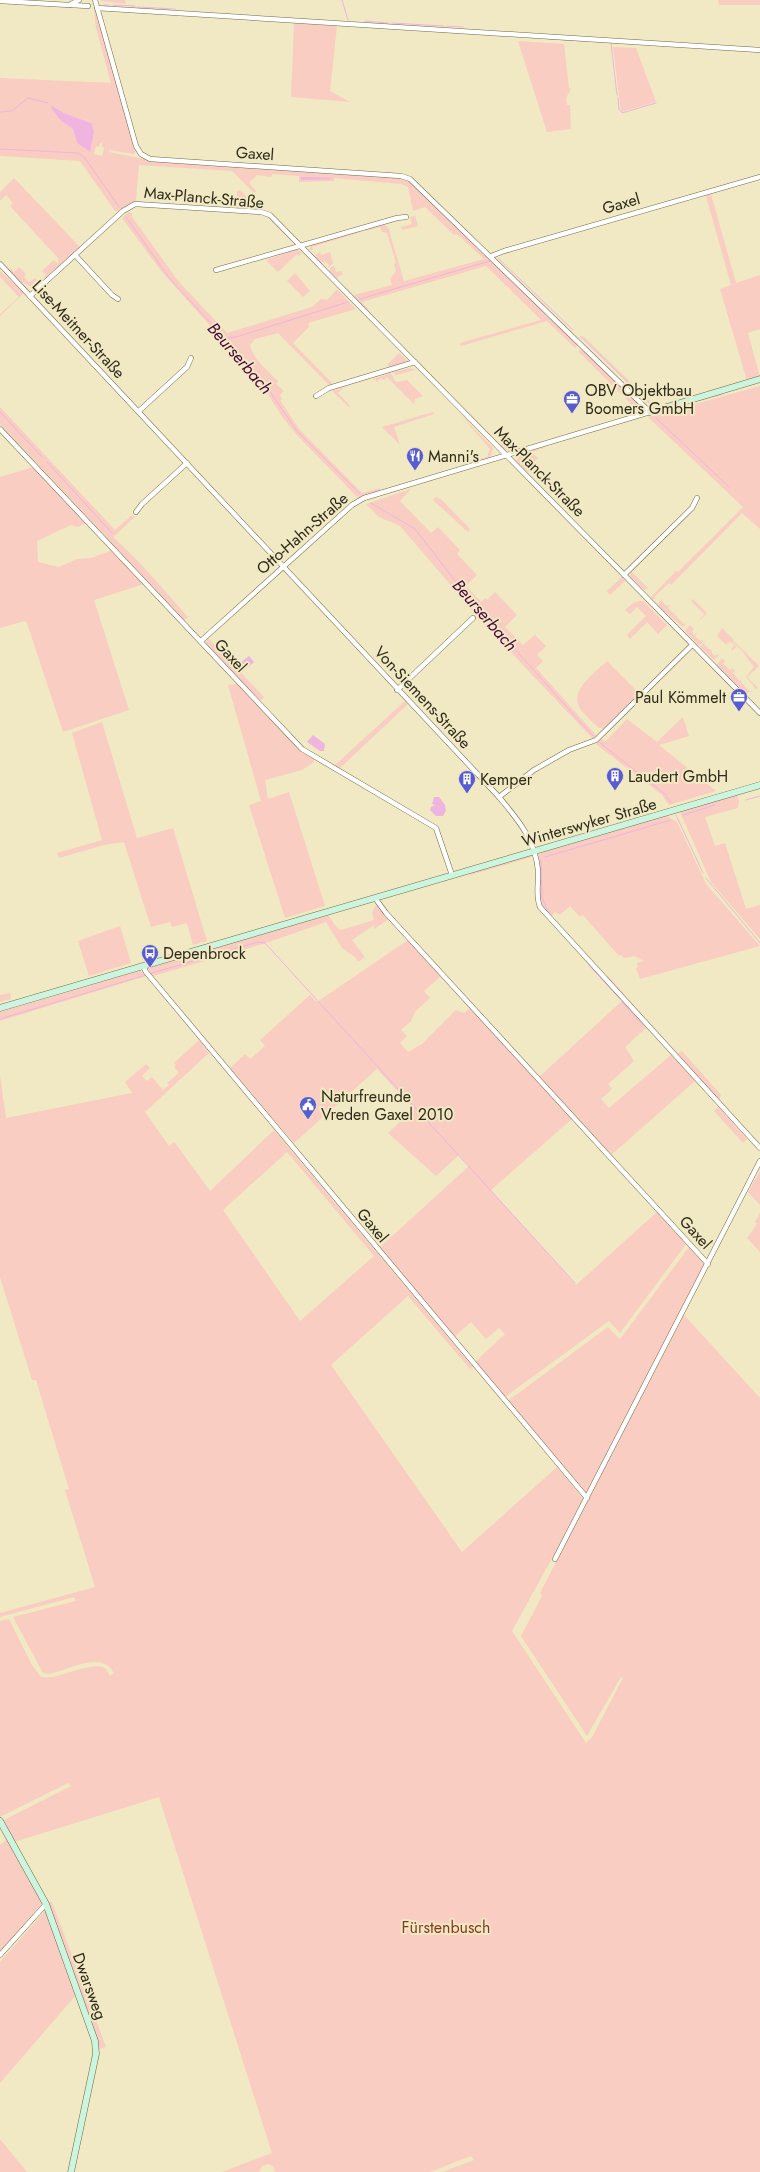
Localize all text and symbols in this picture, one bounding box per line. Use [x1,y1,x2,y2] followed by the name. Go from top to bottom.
[235,141,275,166] street label: Gaxel
[143,181,265,214] street label: Max-Planck-Straße
[599,187,643,220] street label: Gaxel
[27,275,130,384] street label: Lise-Meitner-Straße
[202,317,278,399] water label: Beurserbach
[585,379,694,420] place label: OBV Objektbau Boomers GmbH
[562,389,582,414] office icon: OBV Objektbau Boomers GmbH
[489,421,590,522] street label: Max-Planck-Straße
[428,445,479,468] place label: Manni's
[405,446,425,471] restaurant icon: Manni's
[251,487,353,580] street label: Otto-Hahn-Straße
[447,574,523,656] water label: Beurserbach
[209,633,252,677] street label: Gaxel
[369,641,476,754] street label: Von-Siemens-Straße
[635,686,726,709] place label: Paul Kömmelt
[729,687,749,712] office icon: Paul Kömmelt
[628,765,728,788] place label: Laudert GmbH
[605,766,625,791] building icon: Laudert GmbH
[480,768,533,791] place label: Kemper
[457,769,477,794] building icon: Kemper
[519,792,659,853] street label: Winterswyker Straße
[163,942,247,965] place label: Depenbrock
[140,943,160,968] bus stop icon: Depenbrock
[321,1085,453,1126] place label: Naturfreunde Vreden Gaxel 2010
[298,1095,318,1120] public building icon: Naturfreunde Vreden Gaxel 2010
[351,1203,394,1247] street label: Gaxel
[674,1210,717,1254] street label: Gaxel
[402,1916,490,1939] park label: Fürstenbusch
[67,1950,112,2023] street label: Dwarsweg

